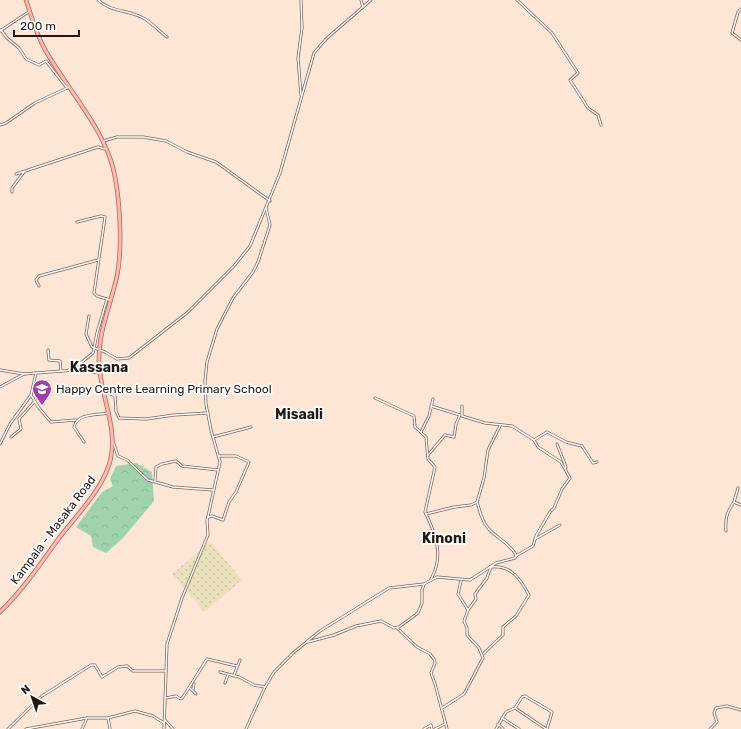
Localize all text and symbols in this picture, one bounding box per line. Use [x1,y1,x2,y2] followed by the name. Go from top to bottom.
[14,12,79,38] scale bar
[20,19,56,33] text: 200 m
[70,359,128,376] district label: Kassana
[31,378,53,406] school or university icon: Happy Centre Learning Primary School
[56,382,272,396] place label: Happy Centre Learning Primary School
[275,406,323,423] district label: Misaali
[8,473,98,587] street label: Kampala - Masaka Road
[422,530,466,547] district label: Kinoni
[12,677,52,717] north arrow
[19,682,33,697] text: N

